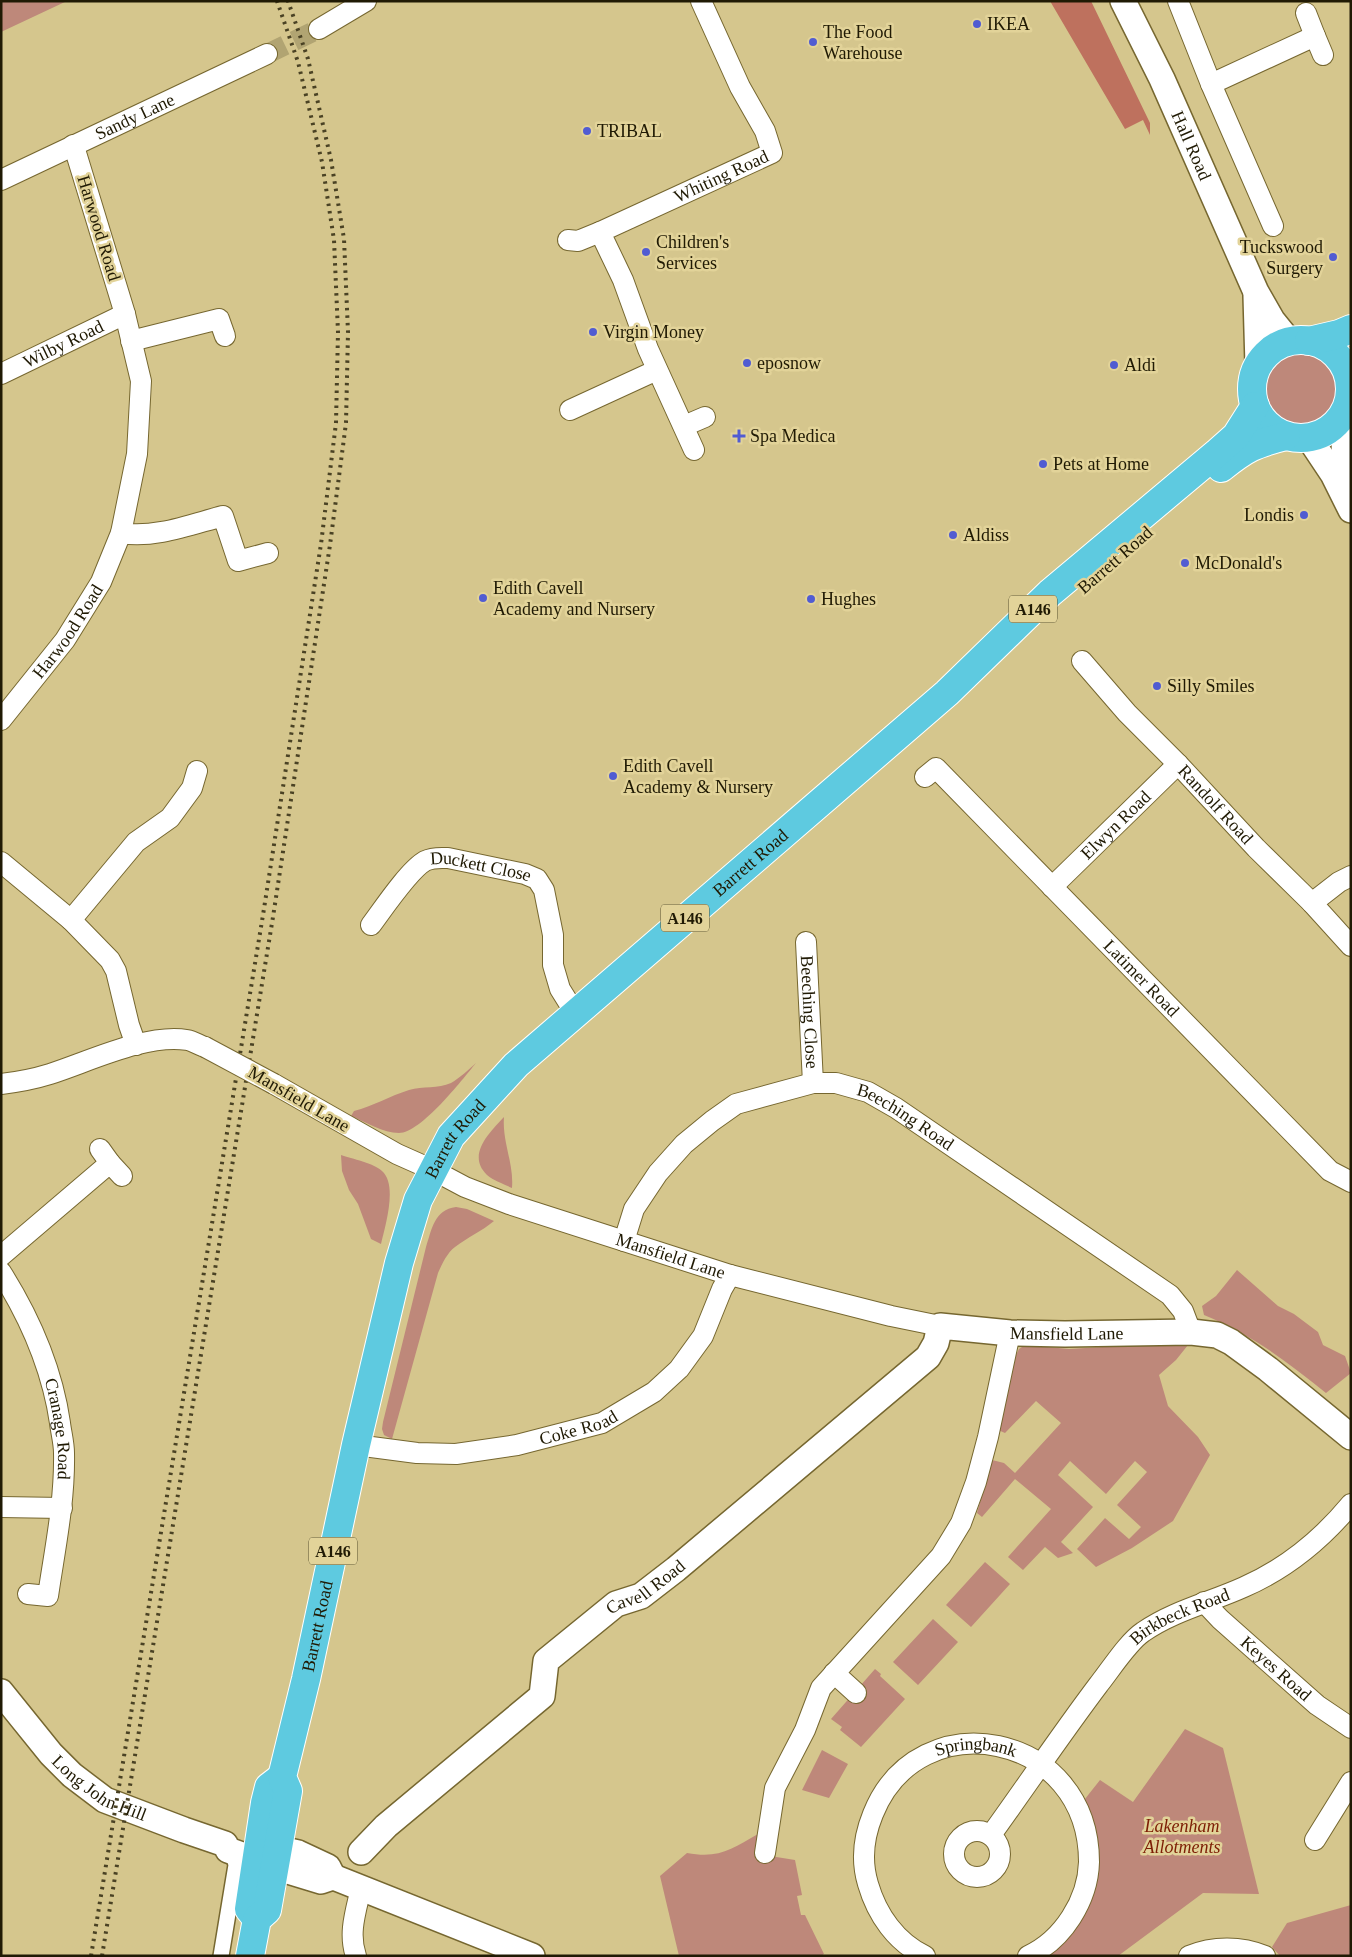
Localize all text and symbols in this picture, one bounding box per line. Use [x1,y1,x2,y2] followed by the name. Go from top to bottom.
[987,14,1030,34] place label: IKEA
[971,18,983,30] marker: IKEA
[823,22,903,63] place label: The Food Warehouse
[807,36,819,48] marker: The Food Warehouse
[92,89,178,144] street label: Sandy Lane
[1167,108,1215,183] street label: Hall Road
[597,121,662,141] place label: TRIBAL
[581,125,593,137] marker: TRIBAL
[671,146,772,207] street label: Whiting Road
[73,173,125,283] street label: Harwood Road
[656,232,729,273] place label: Children's Services
[1240,237,1323,278] place label: Tuckswood Surgery
[640,246,652,258] marker: Children's Services
[1327,251,1339,263] marker: Tuckswood Surgery
[20,316,107,372] street label: Wilby Road
[603,322,704,342] place label: Virgin Money
[587,326,599,338] marker: Virgin Money
[757,353,821,373] place label: eposnow
[1124,355,1156,375] place label: Aldi
[741,357,753,369] marker: eposnow
[1108,359,1120,371] marker: Aldi
[750,426,835,446] place label: Spa Medica
[732,429,746,443] marker: Spa Medica
[1053,454,1149,474] place label: Pets at Home
[1037,458,1049,470] marker: Pets at Home
[1244,505,1294,525] place label: Londis
[1298,509,1310,521] marker: Londis
[1074,522,1156,598] street label: Barrett Road
[963,525,1009,545] place label: Aldiss
[947,529,959,541] marker: Aldiss
[1195,553,1282,573] place label: McDonald's
[1179,557,1191,569] marker: McDonald's
[493,578,655,619] place label: Edith Cavell Academy and Nursery
[28,581,107,682] street label: Harwood Road
[821,589,876,609] place label: Hughes
[477,592,489,604] marker: Edith Cavell Academy and Nursery
[805,593,817,605] marker: Hughes
[1009,596,1057,622] road number: A146
[1167,676,1255,696] place label: Silly Smiles
[1151,680,1163,692] marker: Silly Smiles
[623,756,773,797] place label: Edith Cavell Academy & Nursery
[1174,761,1257,848] street label: Randolf Road
[607,770,619,782] marker: Edith Cavell Academy & Nursery
[1077,786,1155,863] street label: Elwyn Road
[709,825,792,901] street label: Barrett Road
[430,848,534,886] street label: Duckett Close
[661,904,709,931] road number: A146
[1099,935,1183,1021] street label: Latimer Road
[797,955,822,1069] street label: Beeching Close
[245,1062,353,1136] street label: Mansfield Lane
[855,1079,957,1154] street label: Beeching Road
[421,1095,490,1182] street label: Barrett Road
[613,1229,728,1283] street label: Mansfield Lane
[1010,1323,1124,1344] street label: Mansfield Lane
[41,1376,74,1480] street label: Cranage Road
[537,1406,621,1449] street label: Coke Road
[309,1538,357,1564] road number: A146
[602,1556,689,1618] street label: Cavell Road
[298,1579,337,1674] street label: Barrett Road
[1125,1584,1232,1649] street label: Birkbeck Road
[1236,1632,1315,1705] street label: Keyes Road
[932,1734,1020,1761] street label: Springbank
[48,1751,149,1825] street label: Long John Hill
[1143,1816,1221,1857] park label: Lakenham Allotments

